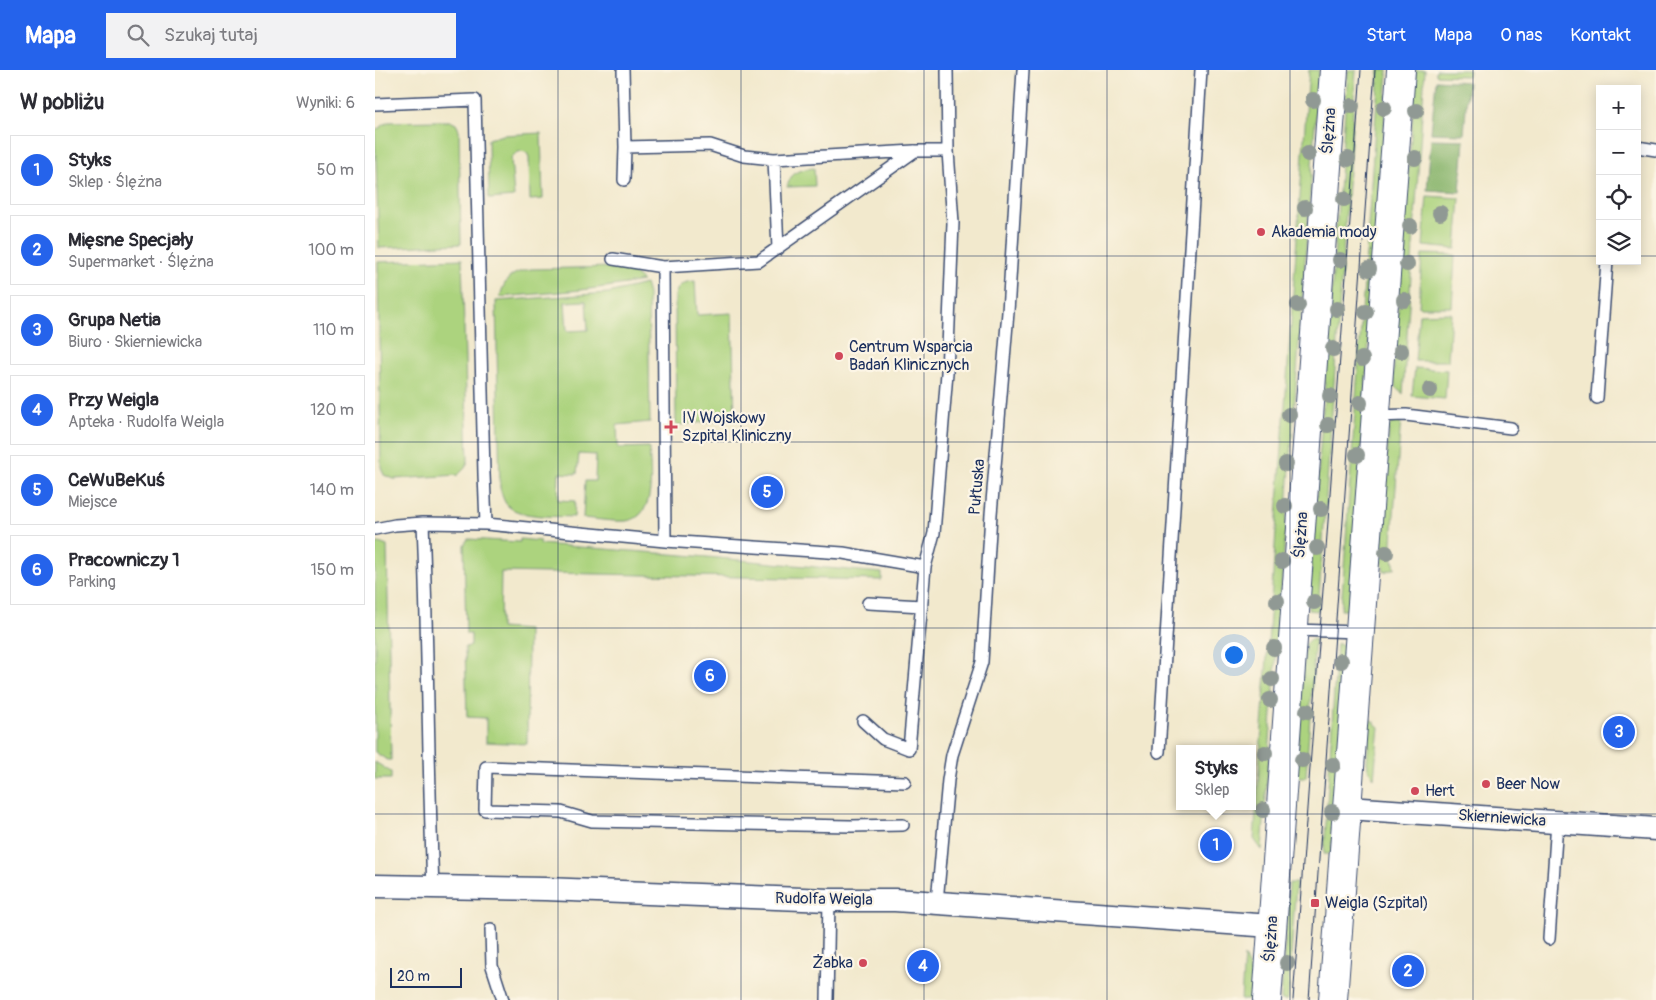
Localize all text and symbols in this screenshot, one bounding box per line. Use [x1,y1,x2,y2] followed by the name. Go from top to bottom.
[106,13,456,58] search box
[25,21,76,50] text: Mapa
[124,21,152,49] icon: search
[164,23,258,47] text: Szukaj tutaj
[1366,24,1406,47] text: Start
[1434,24,1472,47] text: Mapa
[1500,24,1542,47] text: O nas
[1570,24,1631,47] text: Kontakt
[1596,85,1641,265] map controls
[1596,85,1641,130] button: +
[20,89,104,116] text: W pobliżu
[296,93,355,113] text: Wyniki: 6
[1317,107,1341,155] street label: Ślężna
[1596,130,1641,175] button: −
[68,148,111,172] text: Styks
[34,160,40,180] text: 1
[317,160,354,180] text: 50 m
[68,172,162,192] text: Sklep · Ślężna
[1596,175,1641,220] button: locate
[1596,220,1641,265] button: layers
[1271,222,1377,242] place label: Akademia mody
[1255,226,1267,238] marker: Akademia mody
[68,228,193,252] text: Mięsne Specjały
[33,240,41,260] text: 2
[308,240,354,260] text: 100 m
[68,252,214,272] text: Supermarket · Ślężna
[68,308,161,332] text: Grupa Netia
[33,320,41,340] text: 3
[313,320,354,340] text: 110 m
[68,332,202,352] text: Biuro · Skierniewicka
[849,337,973,375] place label: Centrum Wsparcia Badań Klinicznych
[833,350,845,362] marker: Centrum Wsparcia Badań Klinicznych
[68,388,159,412] text: Przy Weigla
[32,400,42,420] text: 4
[310,400,354,420] text: 120 m
[682,408,791,446] place label: IV Wojskowy Szpital Kliniczny
[68,412,224,432] text: Apteka · Rudolfa Weigla
[664,420,678,434] marker: IV Wojskowy Szpital Kliniczny
[965,458,989,516] street label: Pułtuska
[68,468,165,492] text: CeWuBeKuś
[751,473,783,511] pin: 5
[33,480,41,500] text: 5
[310,480,354,500] text: 140 m
[68,492,117,512] text: Miejsce
[1289,511,1313,559] street label: Ślężna
[68,548,180,572] text: Pracowniczy 1
[32,560,42,580] text: 6
[310,560,354,580] text: 150 m
[68,572,116,592] text: Parking
[1221,642,1247,668] your location
[694,657,726,695] pin: 6
[1603,713,1635,751] pin: 3
[1176,745,1256,810] popup
[1194,756,1238,780] text: Styks
[1496,774,1560,794] place label: Beer Now
[1480,778,1492,790] marker: Beer Now
[1194,780,1230,800] text: Sklep
[1425,781,1455,801] place label: Hert
[1409,785,1421,797] marker: Hert
[1457,805,1547,831] street label: Skierniewicka
[1200,826,1232,864] pin: 1
[775,888,873,910] street label: Rudolfa Weigla
[1325,893,1429,913] place label: Weigla (Szpital)
[1309,897,1321,909] marker: Weigla (Szpital)
[1259,915,1283,963] street label: Ślężna
[907,947,939,985] pin: 4
[1392,952,1424,990] pin: 2
[812,953,853,973] place label: Żabka
[857,957,869,969] marker: Żabka
[390,965,463,988] scale bar
[397,968,430,985] text: 20 m

